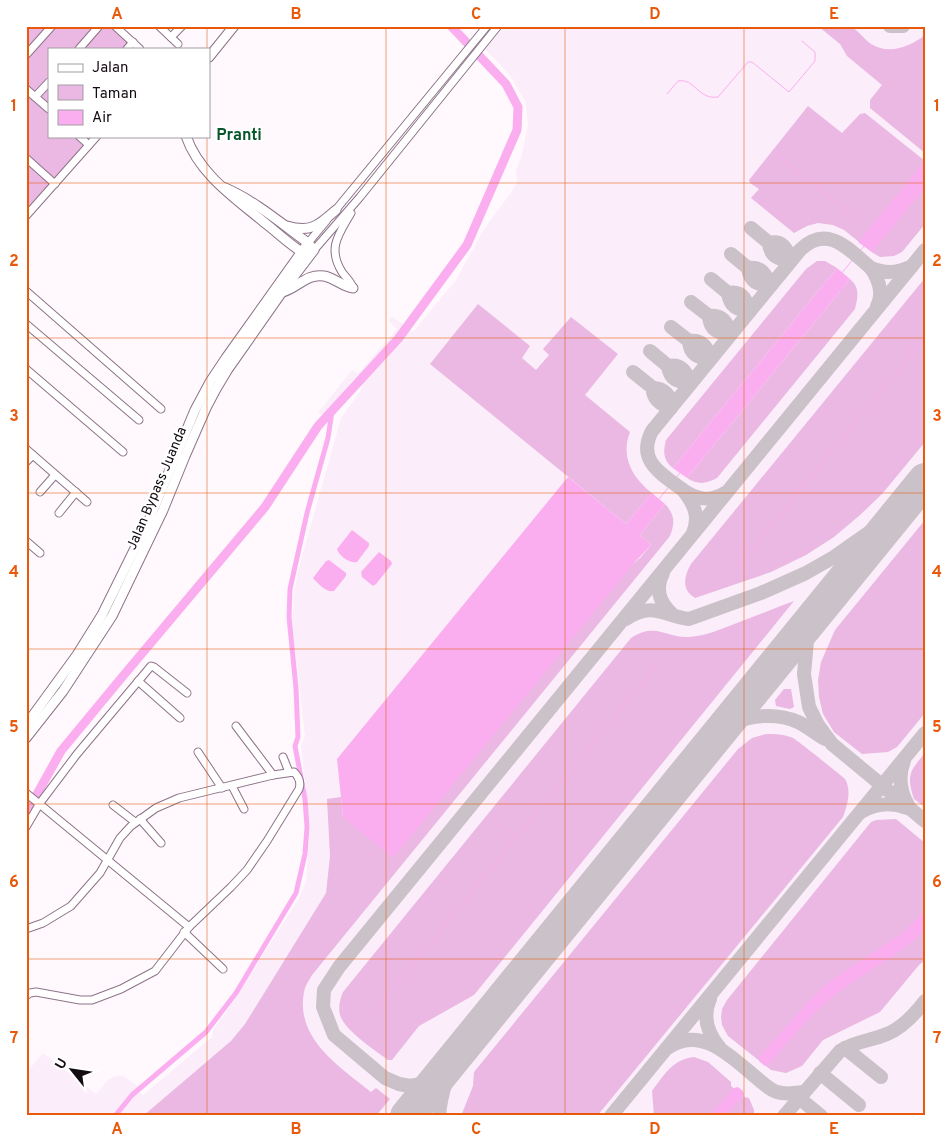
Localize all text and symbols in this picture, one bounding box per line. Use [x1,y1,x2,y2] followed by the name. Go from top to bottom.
[111,5,123,25] text: A
[290,5,302,25] text: B
[471,5,481,25] text: C
[649,5,661,25] text: D
[829,5,839,25] text: E
[48,48,210,138] legend
[92,59,129,78] text: Jalan
[92,85,137,104] text: Taman
[11,97,17,117] text: 1
[934,97,940,117] text: 1
[92,109,112,128] text: Air
[216,126,262,146] district label: Pranti
[9,252,19,272] text: 2
[932,252,942,272] text: 2
[9,407,19,427] text: 3
[932,407,942,427] text: 3
[124,424,191,553] street label: Jalan Bypass Juanda
[9,563,19,583] text: 4
[932,563,942,583] text: 4
[9,718,19,738] text: 5
[932,718,942,738] text: 5
[9,873,19,893] text: 6
[932,873,942,893] text: 6
[10,1029,18,1049] text: 7
[933,1029,941,1049] text: 7
[48,1044,98,1094] north arrow
[52,1056,72,1073] text: U
[111,1120,123,1140] text: A
[290,1120,302,1140] text: B
[471,1120,481,1140] text: C
[649,1120,661,1140] text: D
[829,1120,839,1140] text: E

